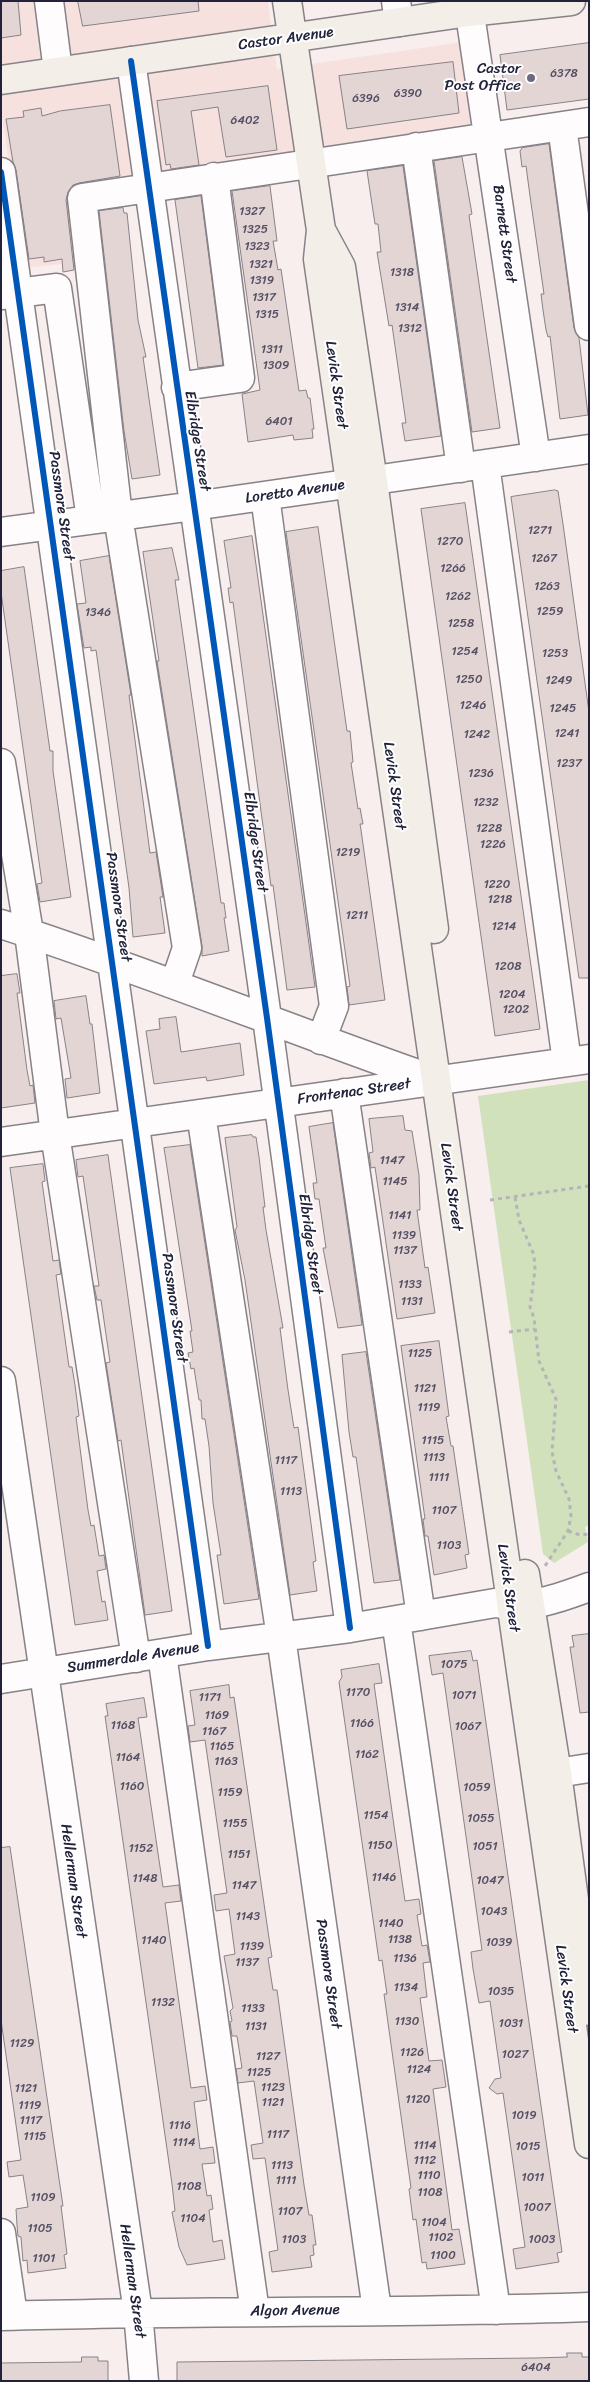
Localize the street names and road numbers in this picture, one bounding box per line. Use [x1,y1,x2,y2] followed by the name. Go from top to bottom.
[237,23,335,55] street label: Castor Avenue
[488,184,520,284] street label: Barnett Street
[321,340,351,430] street label: Levick Street
[180,389,214,493] street label: Elbridge Street
[44,450,78,562] street label: Passmore Street
[244,476,346,508] street label: Loretto Avenue
[379,741,409,831] street label: Levick Street
[239,790,271,894] street label: Elbridge Street
[101,851,135,963] street label: Passmore Street
[296,1075,412,1109] street label: Frontenac Street
[436,1142,466,1232] street label: Levick Street
[294,1192,326,1296] street label: Elbridge Street
[157,1252,191,1364] street label: Passmore Street
[493,1543,523,1633] street label: Levick Street
[66,1639,200,1677] street label: Summerdale Avenue
[56,1823,90,1939] street label: Hellerman Street
[311,1918,345,2030] street label: Passmore Street
[551,1944,581,2034] street label: Levick Street
[115,2223,149,2339] street label: Hellerman Street
[250,2301,340,2321] street label: Algon Avenue

